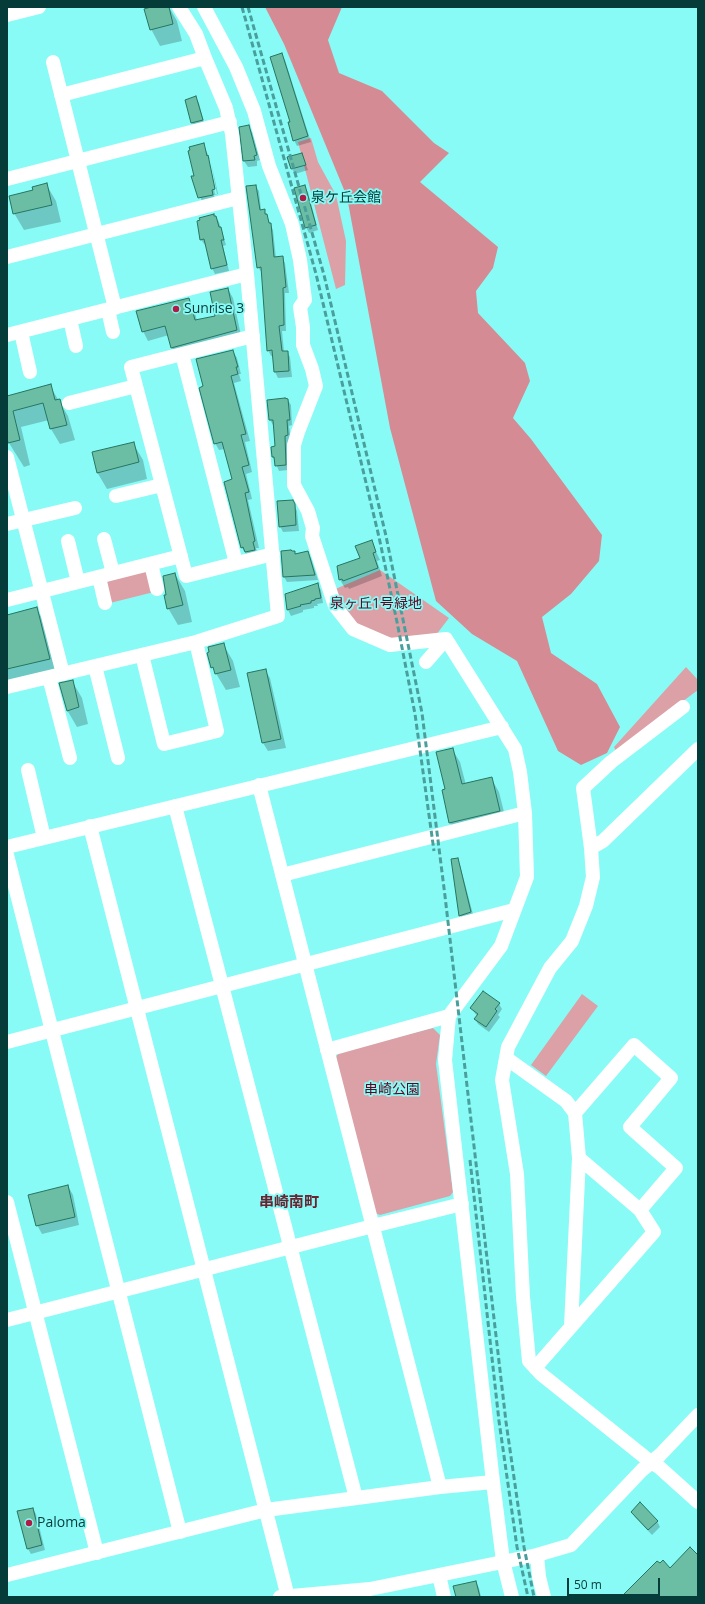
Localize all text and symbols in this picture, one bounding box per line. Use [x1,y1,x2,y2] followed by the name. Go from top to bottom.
[311,190,381,206] place label: 泉ケ丘会館
[298,193,308,203] marker: 泉ケ丘会館
[184,301,244,317] place label: Sunrise 3
[171,304,181,314] marker: Sunrise 3
[330,596,422,612] park label: 泉ヶ丘1号緑地
[364,1082,420,1098] park label: 串崎公園
[259,1194,319,1212] district label: 串崎南町
[37,1515,86,1531] place label: Paloma
[24,1518,34,1528] marker: Paloma
[569,1570,662,1596] scale bar
[574,1576,602,1593] text: 50 m

